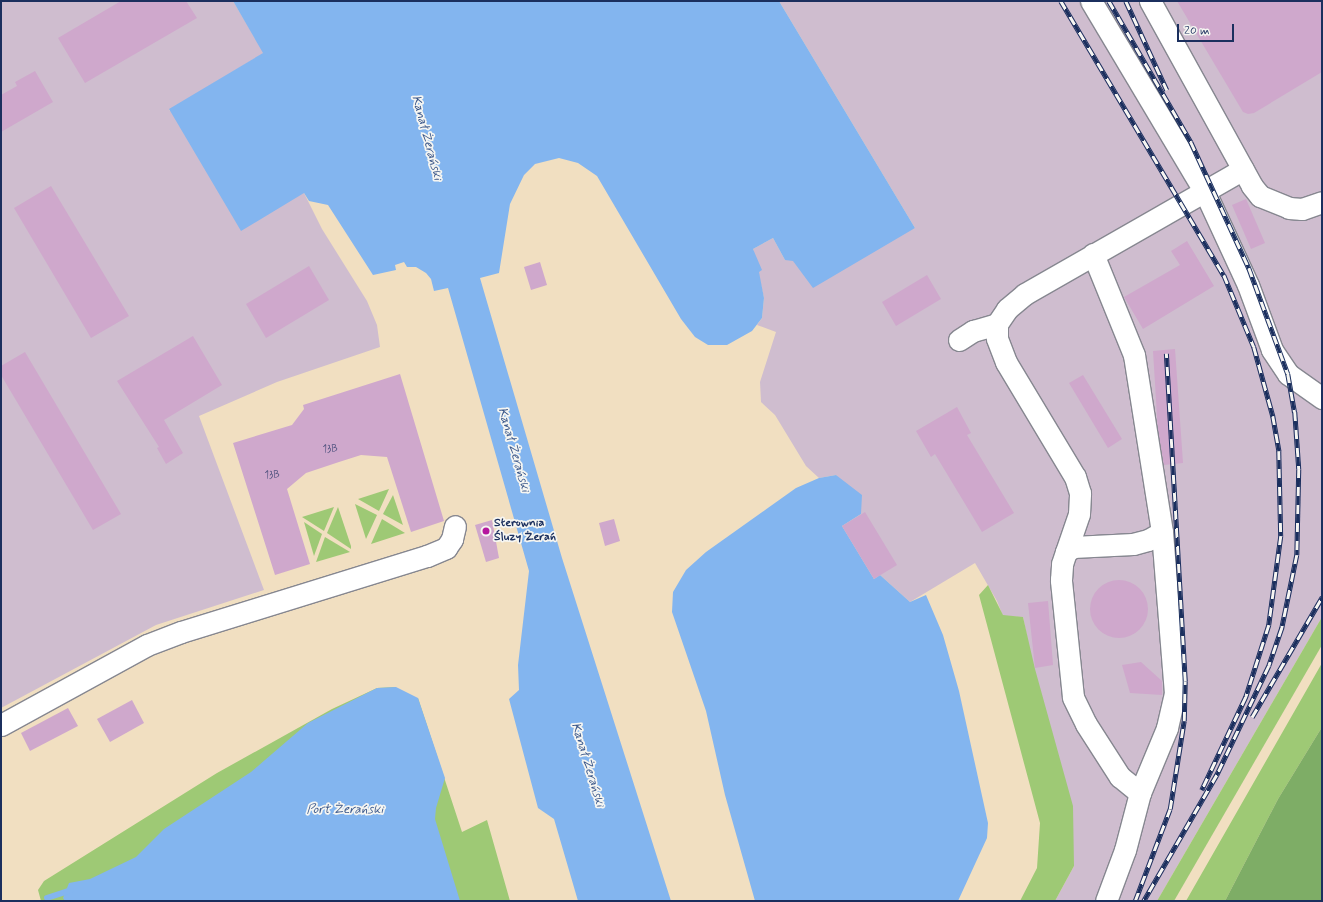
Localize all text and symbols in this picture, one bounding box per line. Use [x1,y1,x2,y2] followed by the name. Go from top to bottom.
[1179,16,1236,42] scale bar
[1184,23,1210,39] text: 20 m
[407,94,445,182] water label: Kanał Żerański
[493,406,533,494] water label: Kanał Żerański
[322,444,338,456] house number: 13B
[264,470,280,482] house number: 13B
[494,517,556,545] place label: Sterownia Śluzy Żerań
[481,526,491,536] marker: Sterownia Śluzy Żerań
[567,721,607,809] water label: Kanał Żerański
[307,802,383,818] water label: Port Żerański

